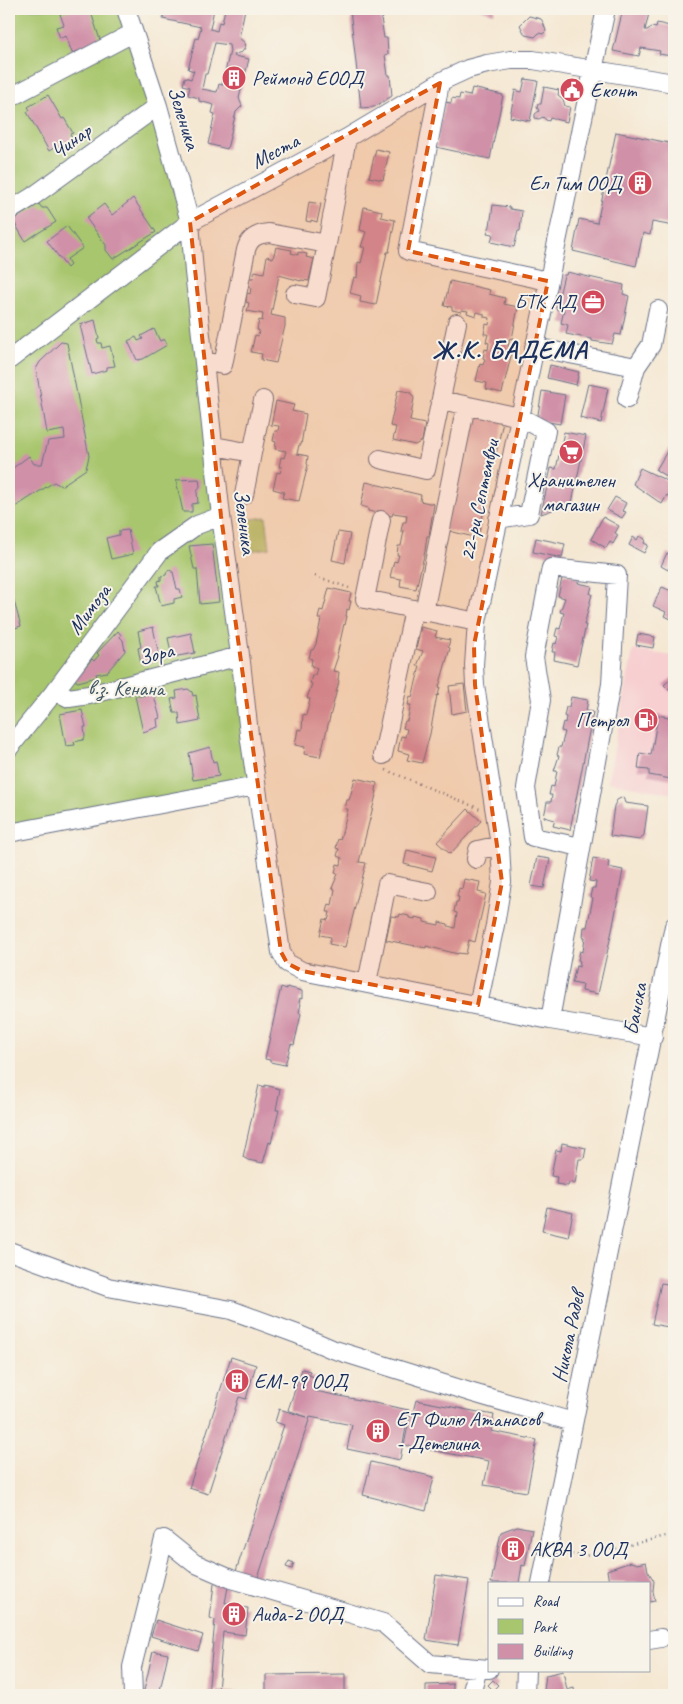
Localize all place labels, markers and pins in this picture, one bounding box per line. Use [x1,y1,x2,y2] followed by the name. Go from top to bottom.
[221,65,247,91] building icon: Реймонд ЕООД
[252,65,365,91] place label: Реймонд ЕООД
[559,77,585,103] public building icon: Еконт
[590,77,638,103] place label: Еконт
[529,170,624,196] place label: Ел Тим ООД
[627,170,653,196] building icon: Ел Тим ООД
[515,289,578,315] place label: БТК АД
[580,289,606,315] office icon: БТК АД
[558,439,584,465] supermarket icon: Хранителен магазин
[527,467,616,517] place label: Хранителен магазин
[576,707,630,733] place label: Петрол
[633,707,659,733] fuel station icon: Петрол
[224,1368,250,1394] building icon: ЕМ-99 ООД
[254,1368,349,1394] place label: ЕМ-99 ООД
[396,1406,544,1456] place label: ЕТ Филю Атанасов - Детелина
[365,1418,391,1444] building icon: ЕТ Филю Атанасов - Детелина
[500,1536,526,1562] building icon: АКВА 3 ООД
[530,1536,629,1562] place label: АКВА 3 ООД
[221,1601,247,1627] building icon: Аида-2 ООД
[252,1601,345,1627] place label: Аида-2 ООД

